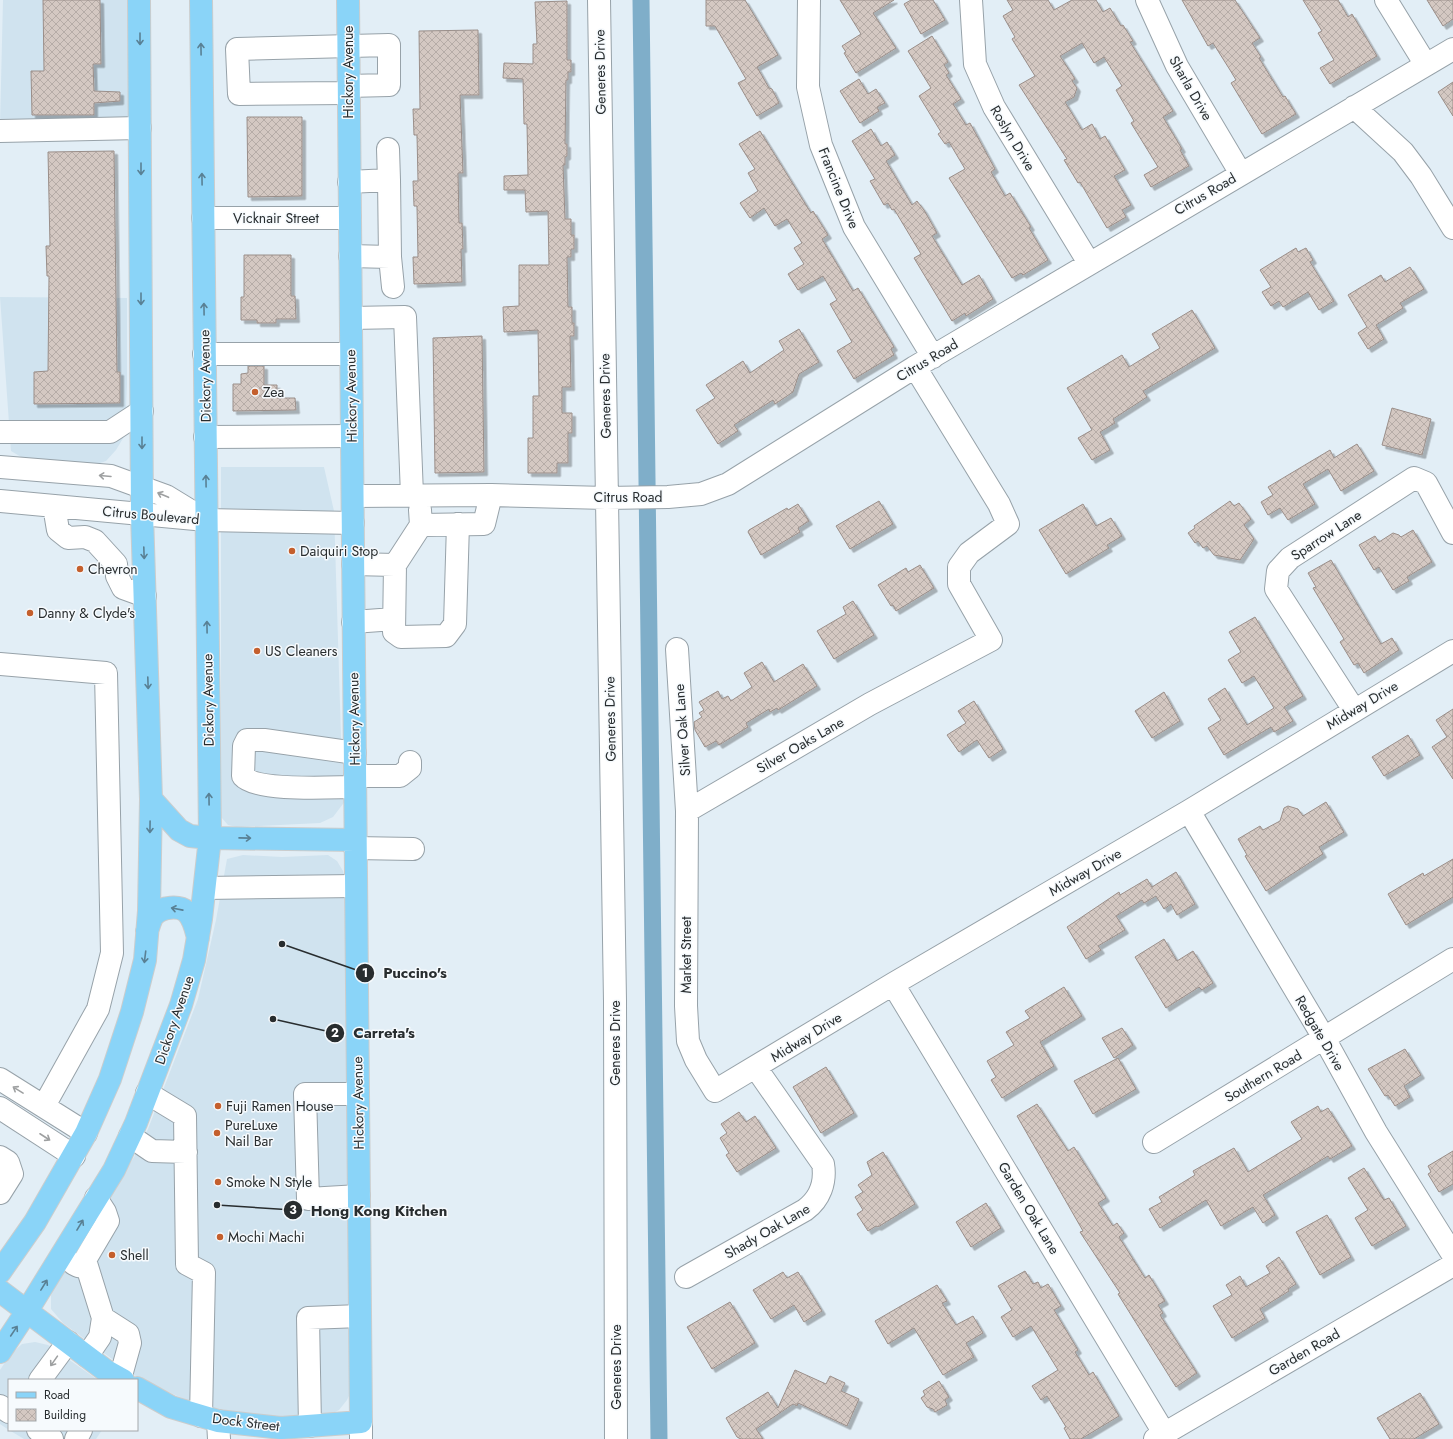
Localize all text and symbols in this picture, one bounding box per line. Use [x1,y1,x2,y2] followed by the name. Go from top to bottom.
[338,25,358,119] street label: Hickory Avenue
[589,29,611,115] street label: Generes Drive
[136,32,144,45] one-way arrow
[197,43,205,56] one-way arrow
[1164,52,1218,124] street label: Sharla Drive
[986,101,1040,175] street label: Roslyn Drive
[814,144,864,232] street label: Francine Drive
[137,162,145,175] one-way arrow
[1170,168,1240,220] street label: Citrus Road
[199,173,206,186] one-way arrow
[233,208,320,228] street label: Vicknair Street
[137,292,145,305] one-way arrow
[200,303,208,316] one-way arrow
[194,330,216,422] street label: Dickory Avenue
[892,334,962,386] street label: Citrus Road
[340,349,362,443] street label: Hickory Avenue
[594,353,616,439] street label: Generes Drive
[263,382,284,402] place label: Zea
[250,387,260,397] marker: Zea
[138,436,146,449] one-way arrow
[99,472,112,479] one-way arrow
[202,475,210,488] one-way arrow
[594,487,662,507] street label: Citrus Road
[157,491,169,498] one-way arrow
[102,501,200,529] street label: Citrus Boulevard
[1287,505,1365,565] street label: Sparrow Lane
[300,541,378,561] place label: Daiquiri Stop
[140,546,147,559] one-way arrow
[287,546,297,556] marker: Daiquiri Stop
[88,559,138,579] place label: Chevron
[75,564,85,574] marker: Chevron
[38,603,135,623] place label: Danny & Clyde's
[25,608,35,618] marker: Danny & Clyde's
[203,621,211,634] one-way arrow
[265,641,338,661] place label: US Cleaners
[252,646,262,656] marker: US Cleaners
[197,654,219,746] street label: Dickory Avenue
[343,672,365,766] street label: Hickory Avenue
[145,676,152,689] one-way arrow
[599,676,621,762] street label: Generes Drive
[1322,676,1402,734] street label: Midway Drive
[669,683,695,777] street label: Silver Oak Lane
[753,712,847,778] street label: Silver Oaks Lane
[205,793,213,806] one-way arrow
[147,820,154,833] one-way arrow
[238,834,251,842] one-way arrow
[1045,843,1125,901] street label: Midway Drive
[171,905,184,913] one-way arrow
[676,916,696,994] street label: Market Street
[141,950,148,963] one-way arrow
[355,959,455,986] callout: Puccino's
[383,962,447,984] text: Puccino's
[362,964,368,982] text: 1
[149,973,199,1067] street label: Dickory Avenue
[1290,992,1350,1074] street label: Redgate Drive
[605,1000,625,1086] street label: Generes Drive
[767,1007,845,1067] street label: Midway Drive
[325,1019,423,1046] callout: Carreta's
[353,1022,415,1044] text: Carreta's
[331,1024,339,1042] text: 2
[1221,1045,1305,1107] street label: Southern Road
[347,1056,369,1150] street label: Hickory Avenue
[12,1085,24,1093] one-way arrow
[226,1096,334,1116] place label: Fuji Ramen House
[213,1101,223,1111] marker: Fuji Ramen House
[225,1115,278,1151] place label: PureLuxe Nail Bar
[212,1128,222,1138] marker: PureLuxe Nail Bar
[39,1133,50,1141] one-way arrow
[993,1158,1065,1258] street label: Garden Oak Lane
[226,1172,312,1192] place label: Smoke N Style
[213,1177,223,1187] marker: Smoke N Style
[283,1197,455,1224] callout: Hong Kong Kitchen
[720,1198,814,1264] street label: Shady Oak Lane
[311,1200,447,1222] text: Hong Kong Kitchen
[289,1201,297,1219] text: 3
[76,1220,84,1231] one-way arrow
[228,1227,305,1247] place label: Mochi Machi
[215,1232,225,1242] marker: Mochi Machi
[120,1245,149,1265] place label: Shell
[107,1250,117,1260] marker: Shell
[40,1279,48,1291] one-way arrow
[606,1324,626,1410] street label: Generes Drive
[1265,1324,1343,1380] street label: Garden Road
[10,1326,18,1337] one-way arrow
[50,1355,58,1366] one-way arrow
[8,1379,138,1431] legend
[44,1386,70,1404] text: Road
[44,1406,86,1424] text: Building
[211,1408,281,1436] street label: Dock Street

